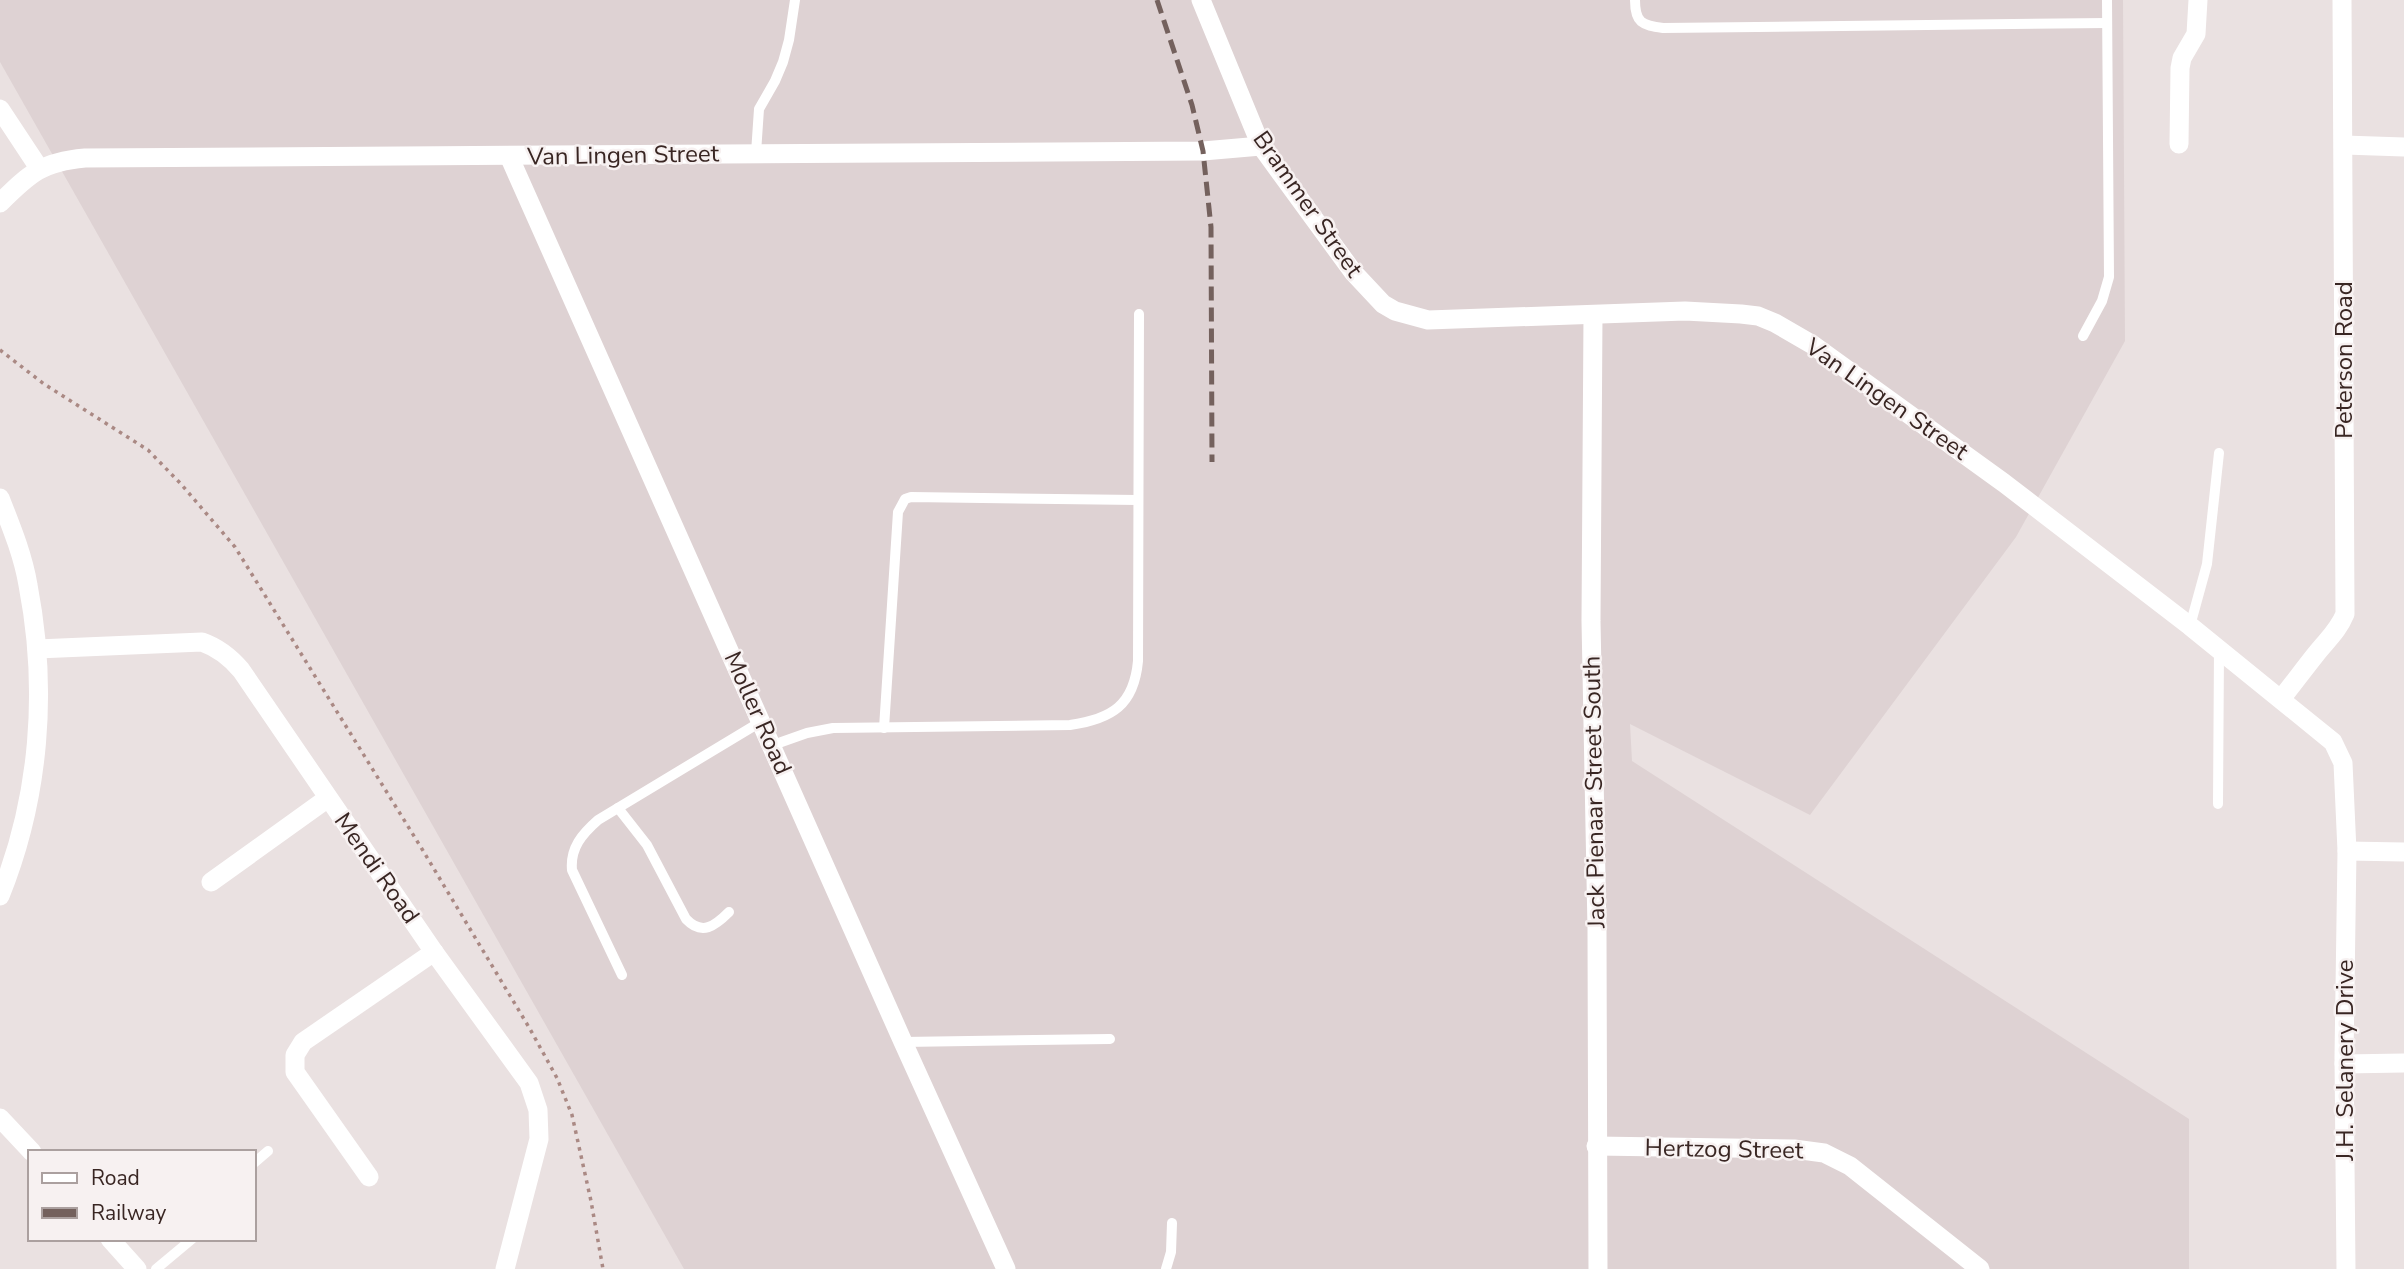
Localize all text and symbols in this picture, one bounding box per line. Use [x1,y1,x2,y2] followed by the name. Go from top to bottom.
[1246,125,1371,284] street label: Brammer Street
[526,137,720,173] street label: Van Lingen Street
[2328,281,2360,439] street label: Peterson Road
[1798,330,1975,468] street label: Van Lingen Street
[717,647,799,779] street label: Moller Road
[1576,656,1612,929] street label: Jack Pienaar Street South
[327,806,427,930] street label: Mendi Road
[2329,959,2361,1162] street label: J.H. Selanery Drive
[1644,1132,1804,1166] street label: Hertzog Street
[28,1150,256,1241] legend
[91,1164,140,1192] text: Road
[91,1199,166,1227] text: Railway

